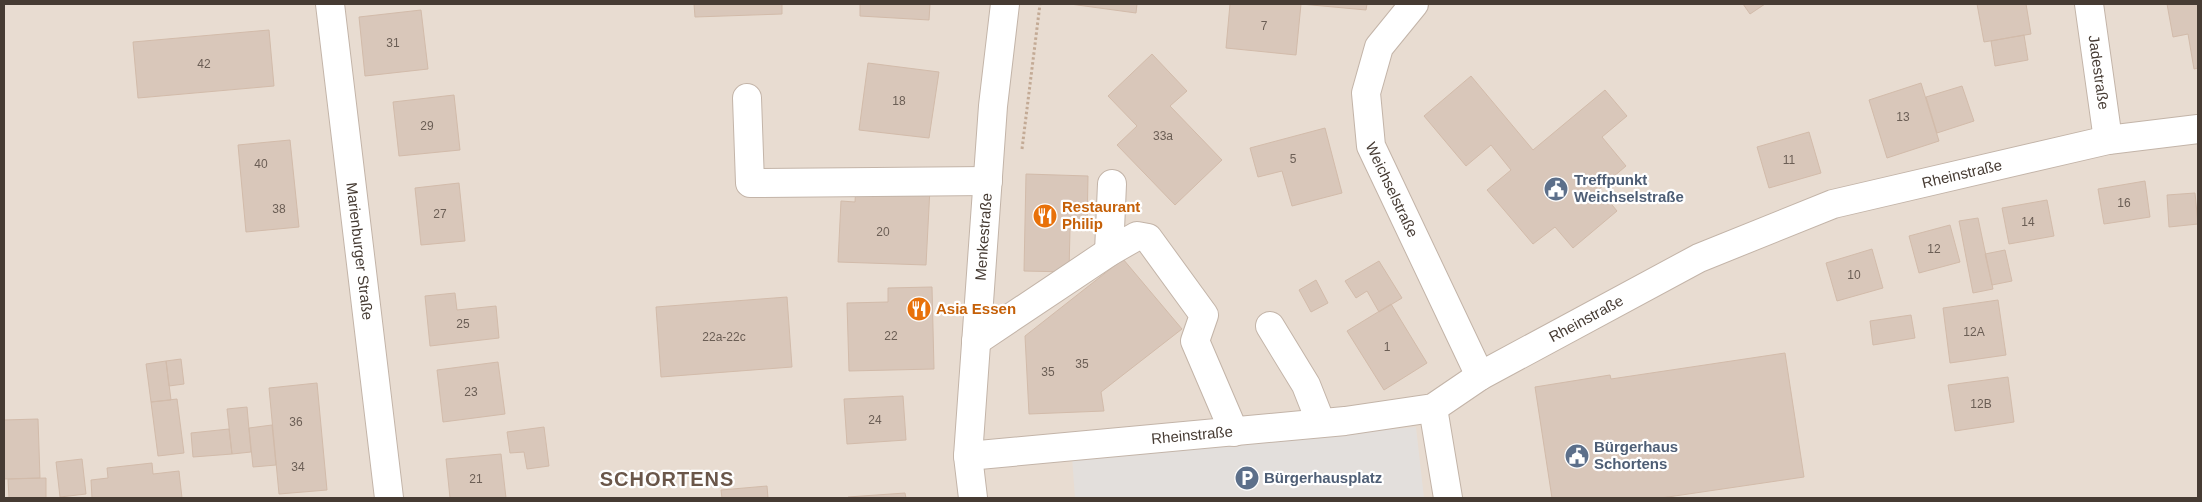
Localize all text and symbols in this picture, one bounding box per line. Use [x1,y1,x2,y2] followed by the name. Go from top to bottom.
[1261,19,1268,33] house number: 7
[2085,34,2113,111] street label: Jadestraße
[386,36,400,50] house number: 31
[197,57,211,71] house number: 42
[892,94,906,108] house number: 18
[1896,110,1910,124] house number: 13
[420,119,434,133] house number: 29
[1153,129,1173,143] house number: 33a
[1362,139,1422,240] street label: Weichselstraße
[1290,152,1297,166] house number: 5
[1783,153,1796,167] house number: 11
[1920,156,2004,191] street label: Rheinstraße
[254,157,268,171] house number: 40
[1574,171,1684,205] place label: Treffpunkt Weichselstraße
[1543,176,1569,202] public building icon: Treffpunkt Weichselstraße
[343,181,377,321] street label: Marienburger Straße
[972,193,995,281] street label: Menkestraße
[2117,196,2131,210] house number: 16
[1062,198,1140,232] place label: Restaurant Philip
[272,202,286,216] house number: 38
[1032,203,1058,229] restaurant icon: Restaurant Philip
[433,207,447,221] house number: 27
[2021,215,2035,229] house number: 14
[876,225,890,239] house number: 20
[1927,242,1941,256] house number: 12
[1847,268,1861,282] house number: 10
[1546,291,1626,345] street label: Rheinstraße
[906,296,932,322] restaurant icon: Asia Essen
[936,300,1016,317] place label: Asia Essen
[456,317,470,331] house number: 25
[1963,325,1985,339] house number: 12A
[884,329,898,343] house number: 22
[702,330,746,344] house number: 22a-22c
[1384,340,1391,354] house number: 1
[1075,357,1089,371] house number: 35
[1041,365,1055,379] house number: 35
[464,385,478,399] house number: 23
[1970,397,1992,411] house number: 12B
[868,413,882,427] house number: 24
[289,415,303,429] house number: 36
[1151,422,1233,447] street label: Rheinstraße
[1594,438,1678,472] place label: Bürgerhaus Schortens
[1564,443,1590,469] public building icon: Bürgerhaus Schortens
[291,460,305,474] house number: 34
[1234,465,1260,491] parking icon: Bürgerhausplatz
[600,468,734,490] district label: SCHORTENS
[1264,469,1382,486] place label: Bürgerhausplatz
[469,472,483,486] house number: 21

